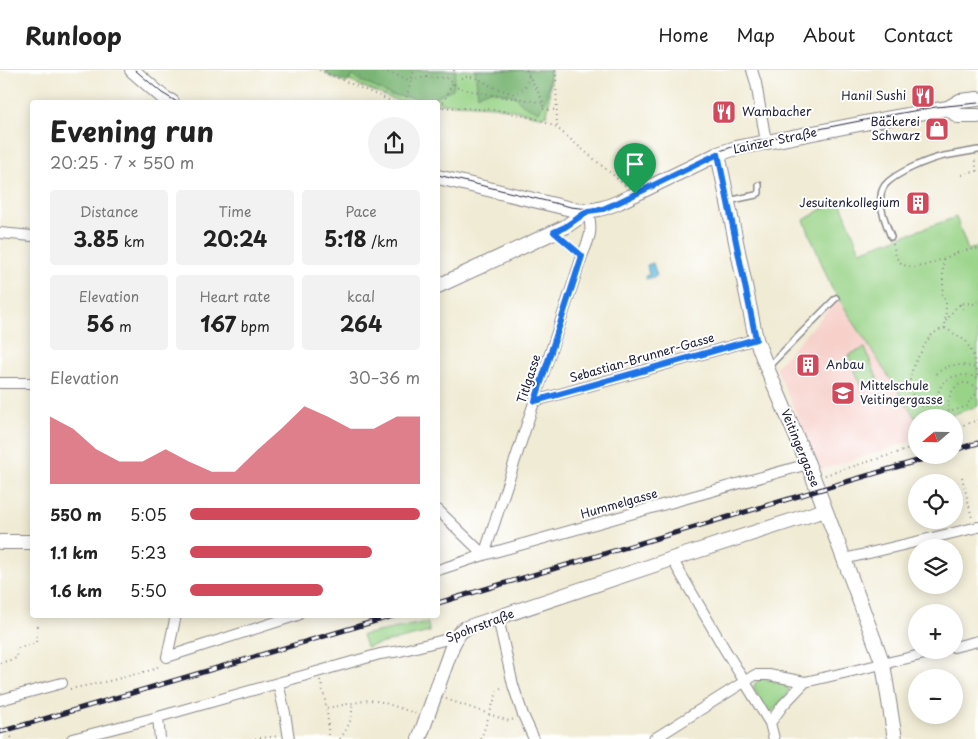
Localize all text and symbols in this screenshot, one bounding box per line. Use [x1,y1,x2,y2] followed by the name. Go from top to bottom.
[25,17,122,53] text: Runloop
[658,21,708,48] text: Home
[736,21,775,48] text: Map
[803,21,855,48] text: About
[883,21,953,48] text: Contact
[910,83,936,109] restaurant icon: Hanil Sushi
[841,86,906,104] place label: Hanil Sushi
[711,99,737,125] restaurant icon: Wambacher
[742,102,812,120] place label: Wambacher
[50,109,214,152] text: Evening run
[871,112,920,144] place label: Bäckerei Schwarz
[924,116,950,142] shop icon: Bäckerei Schwarz
[368,117,420,169] button: share
[731,122,818,158] street label: Lainzer Straße
[614,143,656,194] pin
[50,150,194,174] text: 20:25 · 7 × 550 m
[621,150,649,178] icon: arrive
[905,190,931,216] building icon: Jesuitenkollegium
[799,193,900,211] place label: Jesuitenkollegium
[80,201,138,222] text: Distance
[218,201,252,222] text: Time
[345,201,377,222] text: Pace
[73,222,119,254] text: 3.85
[203,222,267,254] text: 20:24
[324,222,367,254] text: 5:18
[119,231,145,252] text: km
[367,231,398,252] text: /km
[79,286,139,307] text: Elevation
[200,286,270,307] text: Heart rate
[347,286,375,307] text: kcal
[86,307,114,339] text: 56
[200,307,236,339] text: 167
[340,307,382,339] text: 264
[114,316,132,337] text: m
[236,316,270,337] text: bpm
[567,328,716,386] street label: Sebastian-Brunner-Gasse
[512,352,544,406] street label: Titlgasse
[795,352,821,378] building icon: Anbau
[826,355,864,373] place label: Anbau
[50,365,119,389] text: Elevation
[348,365,420,389] text: 30–36 m
[860,376,943,408] place label: Mittelschule Veitingergasse
[830,380,856,406] school or university icon: Mittelschule Veitingergasse
[777,406,825,489] street label: Veitingergasse
[908,409,962,464] north arrow
[908,409,963,724] map controls
[908,474,963,529] button: locate
[578,483,659,523] street label: Hummelgasse
[50,502,102,526] text: 550 m
[130,502,167,526] text: 5:05
[908,539,963,594] button: layers
[50,540,98,564] text: 1.1 km
[130,540,167,564] text: 5:23
[50,578,102,602] text: 1.6 km
[130,578,167,602] text: 5:50
[443,604,516,646] street label: Spohrstraße
[908,604,963,659] button: +
[908,669,963,724] button: −

